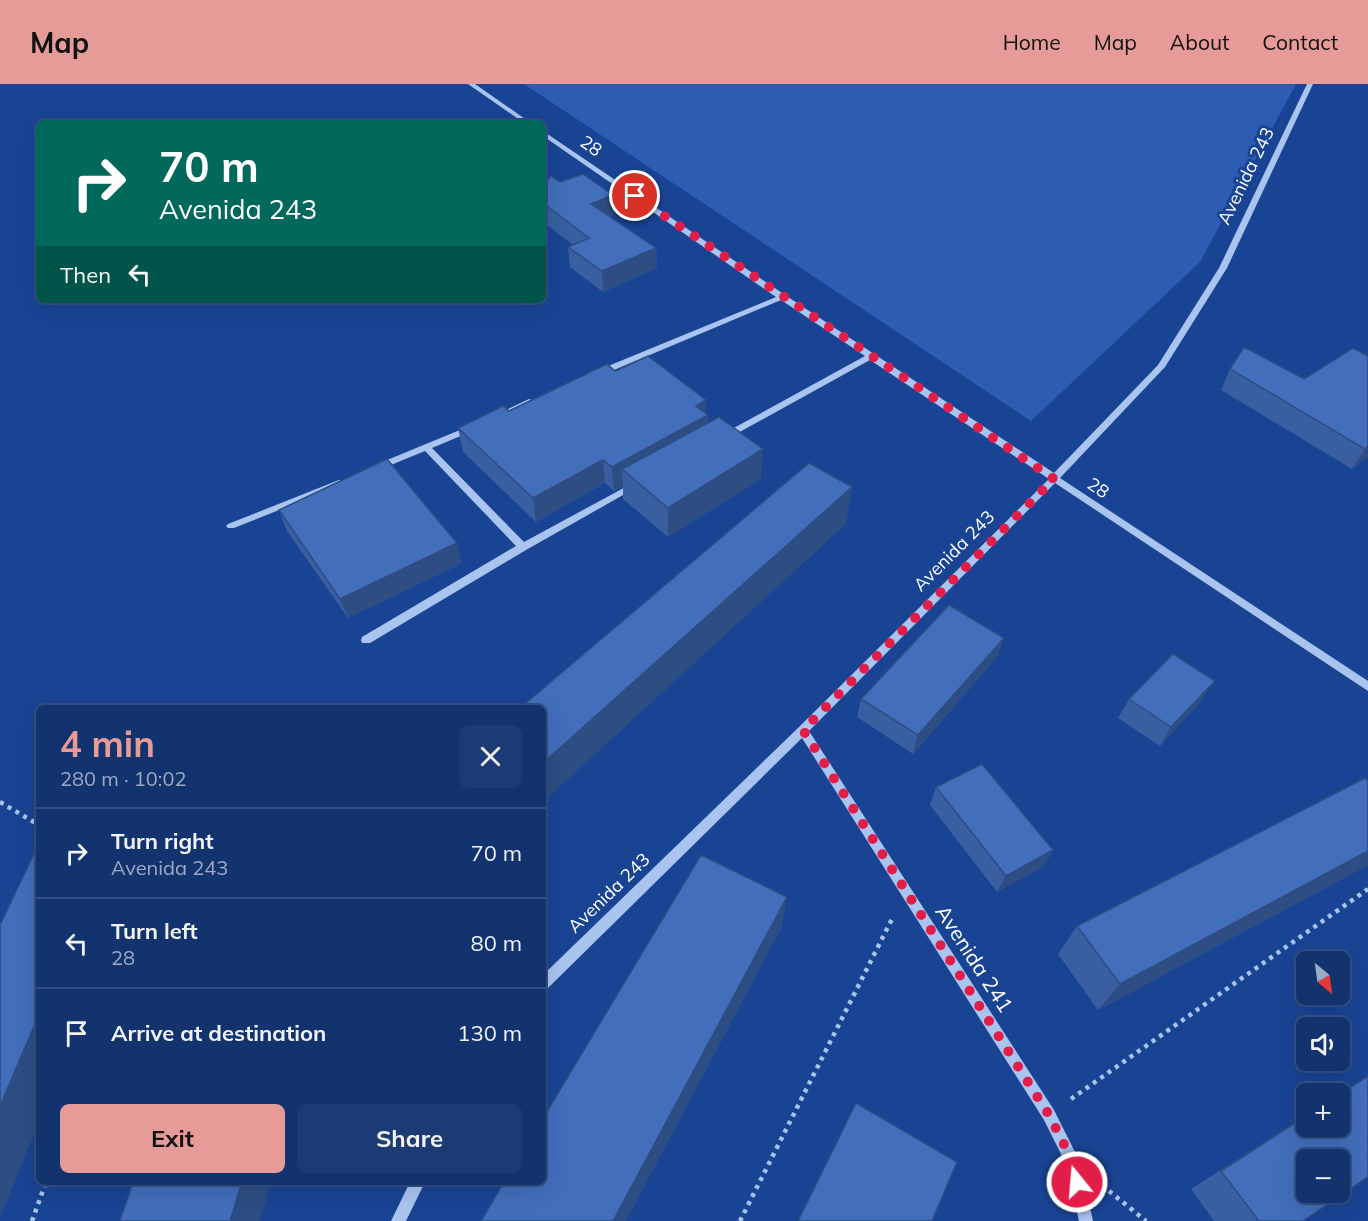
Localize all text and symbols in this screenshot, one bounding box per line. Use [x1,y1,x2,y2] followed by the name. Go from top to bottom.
[30,25,89,60] text: Map
[1003,29,1061,55] text: Home
[1094,29,1137,55] text: Map
[1170,29,1229,55] text: About
[1262,29,1338,55] text: Contact
[1212,123,1279,228] street label: Avenida 243
[576,130,607,161] street label: 28
[159,140,259,193] text: 70 m
[60,144,138,222] icon: right
[609,170,660,221] pin
[618,179,651,212] icon: arrive
[159,192,317,226] text: Avenida 243
[123,258,156,291] icon: left
[60,261,111,289] text: Then
[1083,472,1114,503] street label: 28
[908,505,999,596] street label: Avenida 243
[60,721,155,766] text: 4 min
[459,725,522,788] button: close
[60,766,186,791] text: 280 m · 10:02
[111,827,214,855] text: Turn right
[60,837,93,870] icon: right
[471,839,522,867] text: 70 m
[563,848,655,938] street label: Avenida 243
[111,855,228,880] text: Avenida 243
[930,900,1019,1017] street label: Avenida 241
[111,917,198,945] text: Turn left
[60,927,93,960] icon: left
[471,929,522,957] text: 80 m
[111,945,135,970] text: 28
[1296,951,1350,1005] north arrow
[1296,951,1350,1203] map controls
[60,1017,93,1050] icon: arrive
[1296,1017,1350,1071] button: sound
[111,1019,326,1047] text: Arrive at destination
[457,1019,522,1047] text: 130 m
[1296,1083,1350,1137] button: +
[60,1104,285,1173] button: Exit
[297,1104,522,1173] button: Share
[1296,1149,1350,1203] button: −
[1045,1150,1109,1214] position arrow

